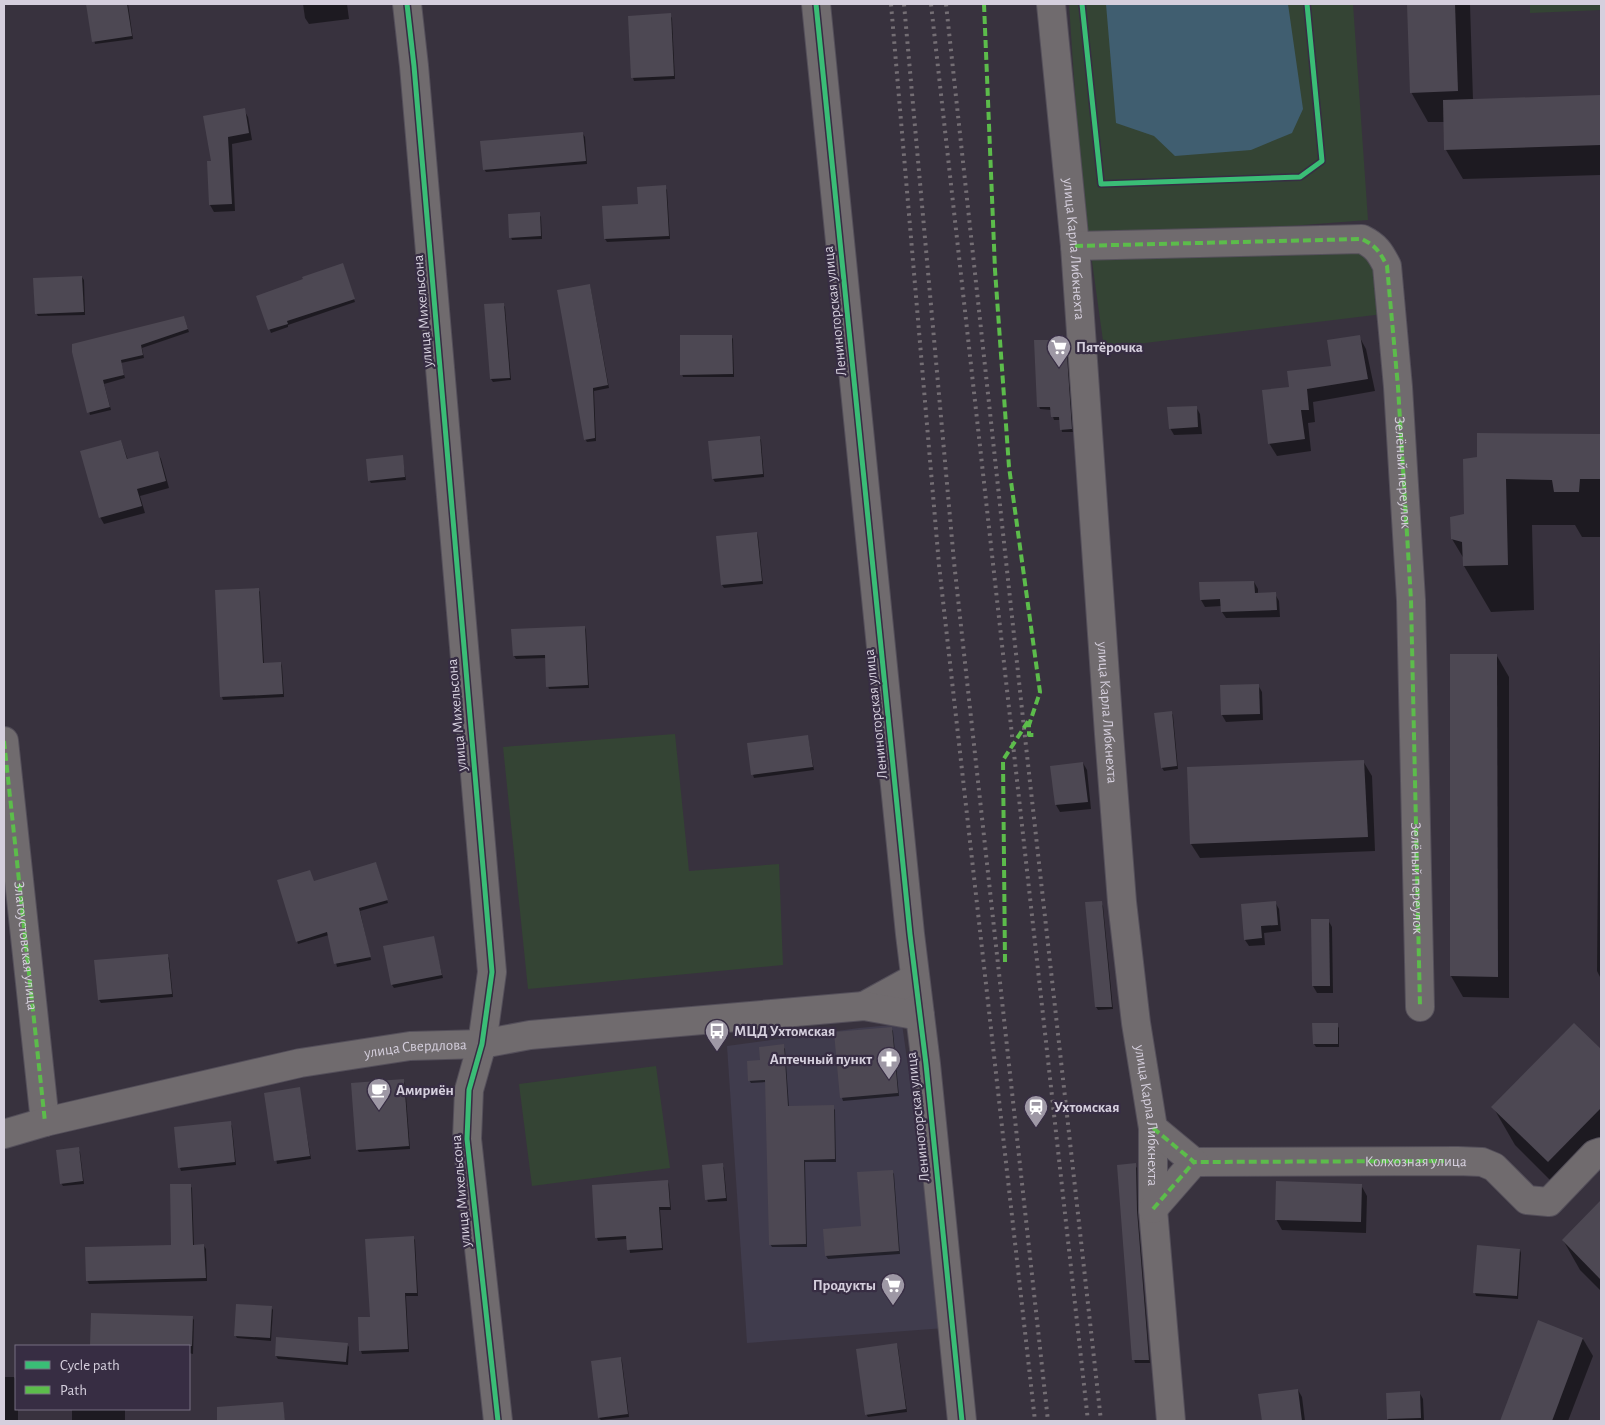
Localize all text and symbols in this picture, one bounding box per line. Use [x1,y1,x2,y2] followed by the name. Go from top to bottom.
[1061,176,1088,320] street label: улица Карла Либкнехта
[821,245,849,377] street label: Лениногорская улица
[411,254,435,369] street label: улица Михельсона
[1046,334,1072,368] supermarket icon: Пятёрочка
[1076,340,1143,355] place label: Пятёрочка
[1392,416,1414,529] street label: Зелёный переулок
[1095,640,1120,784] street label: улица Карла Либкнехта
[862,648,890,780] street label: Лениногорская улица
[445,658,469,773] street label: улица Михельсона
[1408,822,1426,935] street label: Зелёный переулок
[12,880,40,1011] street label: Златоустовская улица
[704,1018,730,1052] bus stop icon: МЦД Ухтомская
[734,1024,835,1039] place label: МЦД Ухтомская
[362,1037,467,1061] street label: улица Свердлова
[1132,1043,1161,1186] street label: улица Карла Либкнехта
[876,1046,902,1080] pharmacy icon: Аптечный пункт
[904,1051,932,1183] street label: Лениногорская улица
[770,1052,872,1067] place label: Аптечный пункт
[366,1077,392,1111] cafe icon: Амириён
[396,1083,454,1098] place label: Амириён
[1023,1094,1049,1128] station icon: Ухтомская
[1054,1100,1119,1115] place label: Ухтомская
[449,1134,473,1249] street label: улица Михельсона
[1365,1153,1467,1169] street label: Колхозная улица
[880,1272,906,1306] supermarket icon: Продукты
[813,1278,876,1293] place label: Продукты
[15,1345,190,1410] legend
[60,1358,120,1373] text: Cycle path
[60,1383,87,1398] text: Path

